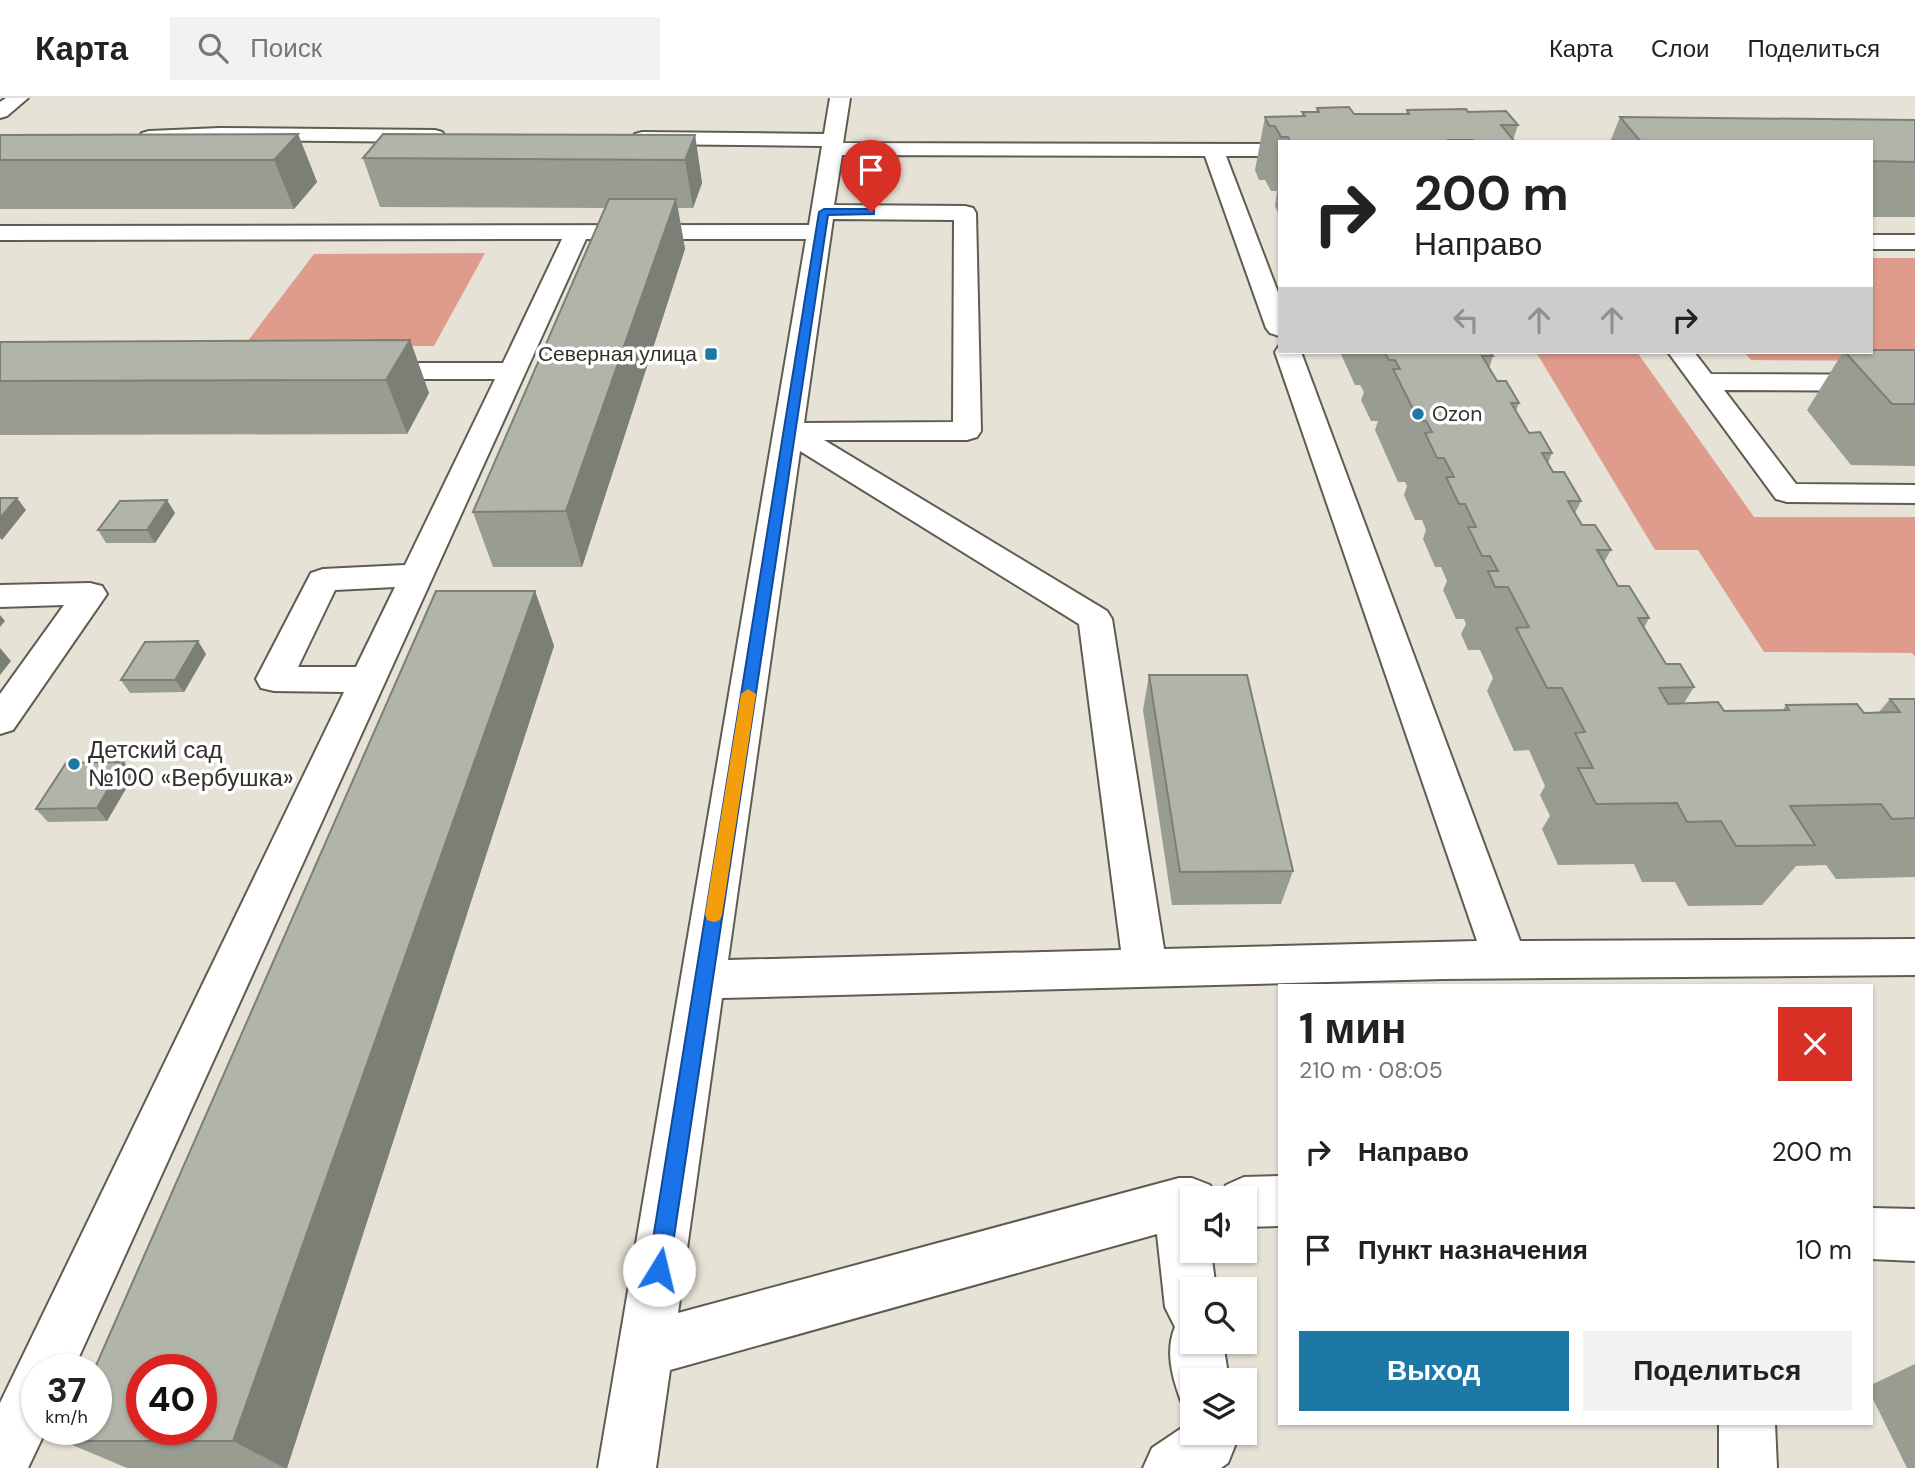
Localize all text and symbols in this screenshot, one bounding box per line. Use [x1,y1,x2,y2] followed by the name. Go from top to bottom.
[170,17,660,80] search box
[35,27,128,70] text: Карта
[194,29,232,67] icon: search
[250,31,322,65] text: Поиск
[1549,33,1613,64] text: Карта
[1651,33,1709,64] text: Слои
[1747,33,1880,64] text: Поделиться
[841,140,901,212] pin
[852,151,890,189] icon: arrive
[1414,161,1569,225] text: 200 m
[1299,168,1390,259] icon: right
[1414,223,1542,265] text: Направо
[1447,301,1485,339] icon: left
[1520,301,1558,339] icon: ahead
[1593,301,1631,339] icon: ahead
[1666,301,1704,339] icon: right
[538,340,697,368] place label: Северная улица
[703,346,719,362] marker: Северная улица
[1432,400,1482,428] place label: Ozon
[1410,406,1426,422] marker: Ozon
[88,734,294,793] place label: Детский сад №100 «Вербушка»
[66,756,82,772] marker: Детский сад №100 «Вербушка»
[1299,1001,1406,1056] text: 1 мин
[1778,1007,1852,1081] button: close
[1299,1055,1443,1085] text: 210 m · 08:05
[1299,1133,1337,1171] icon: right
[1358,1135,1469,1169] text: Направо
[1772,1135,1852,1169] text: 200 m
[1180,1186,1257,1445] map controls
[1180,1186,1257,1263] button: sound
[1299,1231,1337,1269] icon: arrive
[622,1233,696,1307] position arrow
[1358,1233,1588,1267] text: Пункт назначения
[1796,1233,1852,1267] text: 10 m
[1180,1277,1257,1354] button: search
[1299,1331,1569,1411] button: Выход
[1583,1331,1852,1411] button: Поделиться
[126,1354,217,1445] speed limit sign: 40
[47,1367,86,1413] text: 37
[1180,1368,1257,1445] button: layers
[45,1405,88,1429] text: km/h

